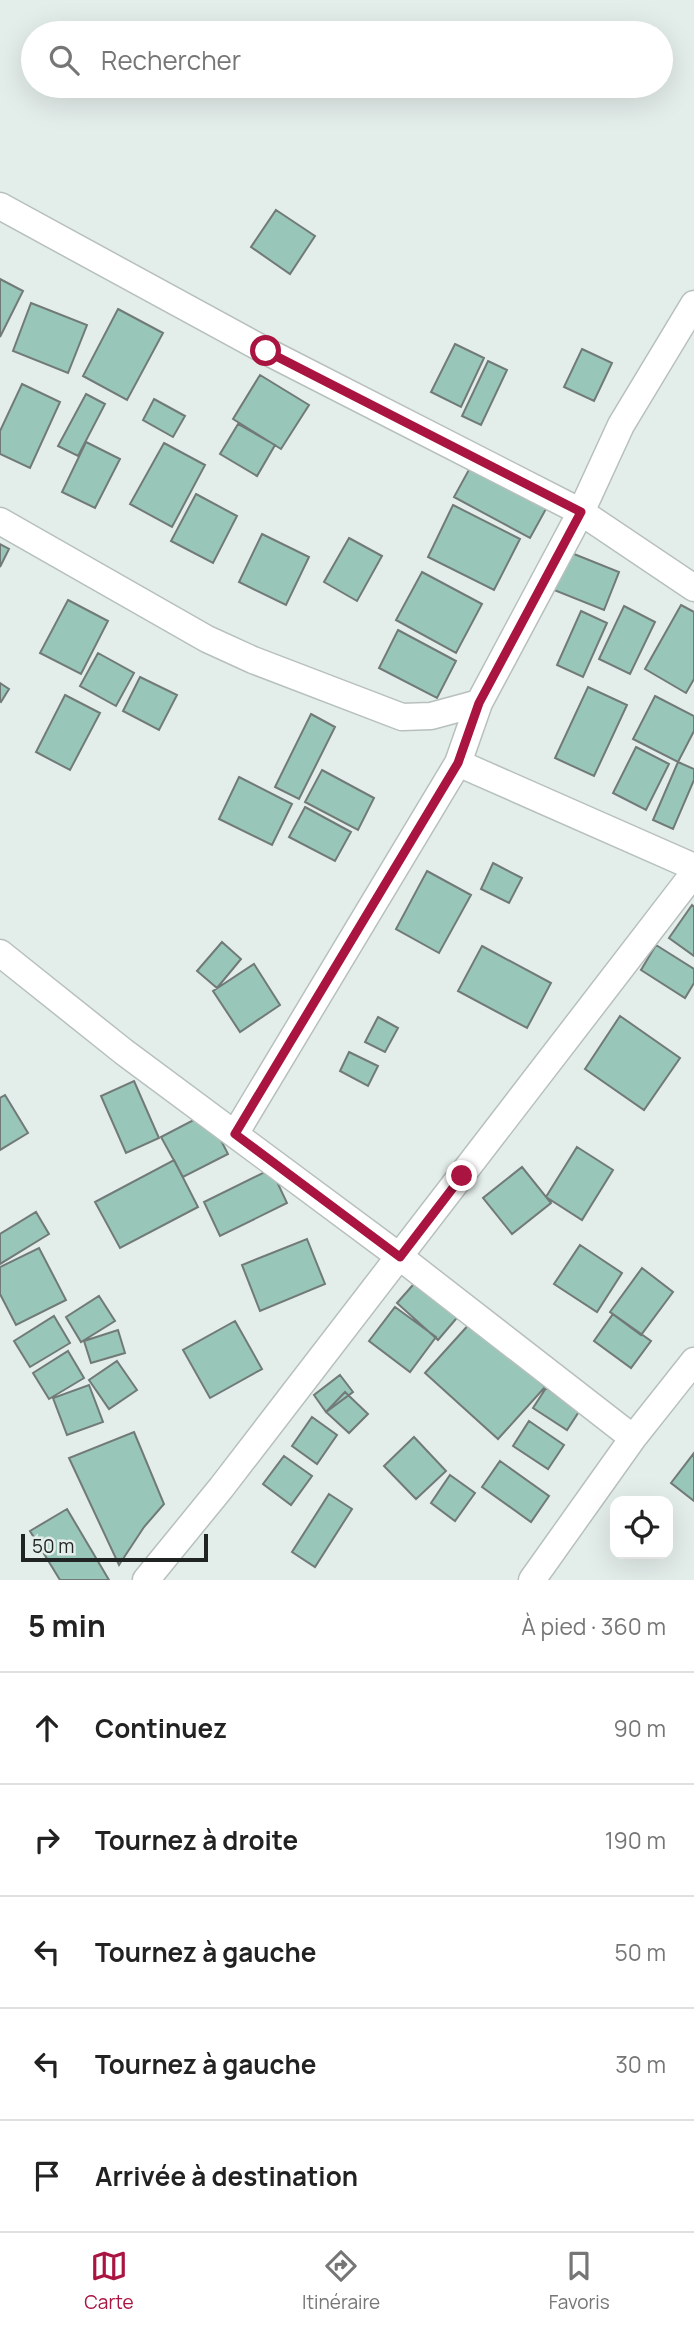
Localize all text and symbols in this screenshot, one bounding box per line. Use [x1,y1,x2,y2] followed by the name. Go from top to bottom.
[21,21,673,98] search box
[45,41,83,79] icon: search
[101,42,241,78] text: Rechercher
[250,335,281,366] route start
[446,1160,477,1191] route end
[610,1496,673,1559] map controls
[610,1496,673,1559] button: locate
[21,1531,208,1563] scale bar
[32,1533,74,1559] text: 50 m
[28,1605,106,1646] text: 5 min
[521,1610,666,1642] text: À pied · 360 m
[28,1709,66,1747] icon: ahead
[95,1710,227,1746] text: Continuez
[614,1712,666,1744] text: 90 m
[28,1821,66,1859] icon: right
[95,1822,298,1858] text: Tournez à droite
[605,1824,666,1856] text: 190 m
[28,1933,66,1971] icon: left
[95,1934,316,1970] text: Tournez à gauche
[615,1936,666,1968] text: 50 m
[28,2045,66,2083] icon: left
[95,2046,316,2082] text: Tournez à gauche
[615,2048,666,2080] text: 30 m
[28,2157,66,2195] icon: arrive
[95,2158,358,2194] text: Arrivée à destination
[84,2247,134,2315] tab: Carte
[302,2247,380,2315] tab: Itinéraire
[549,2247,610,2315] tab: Favoris

